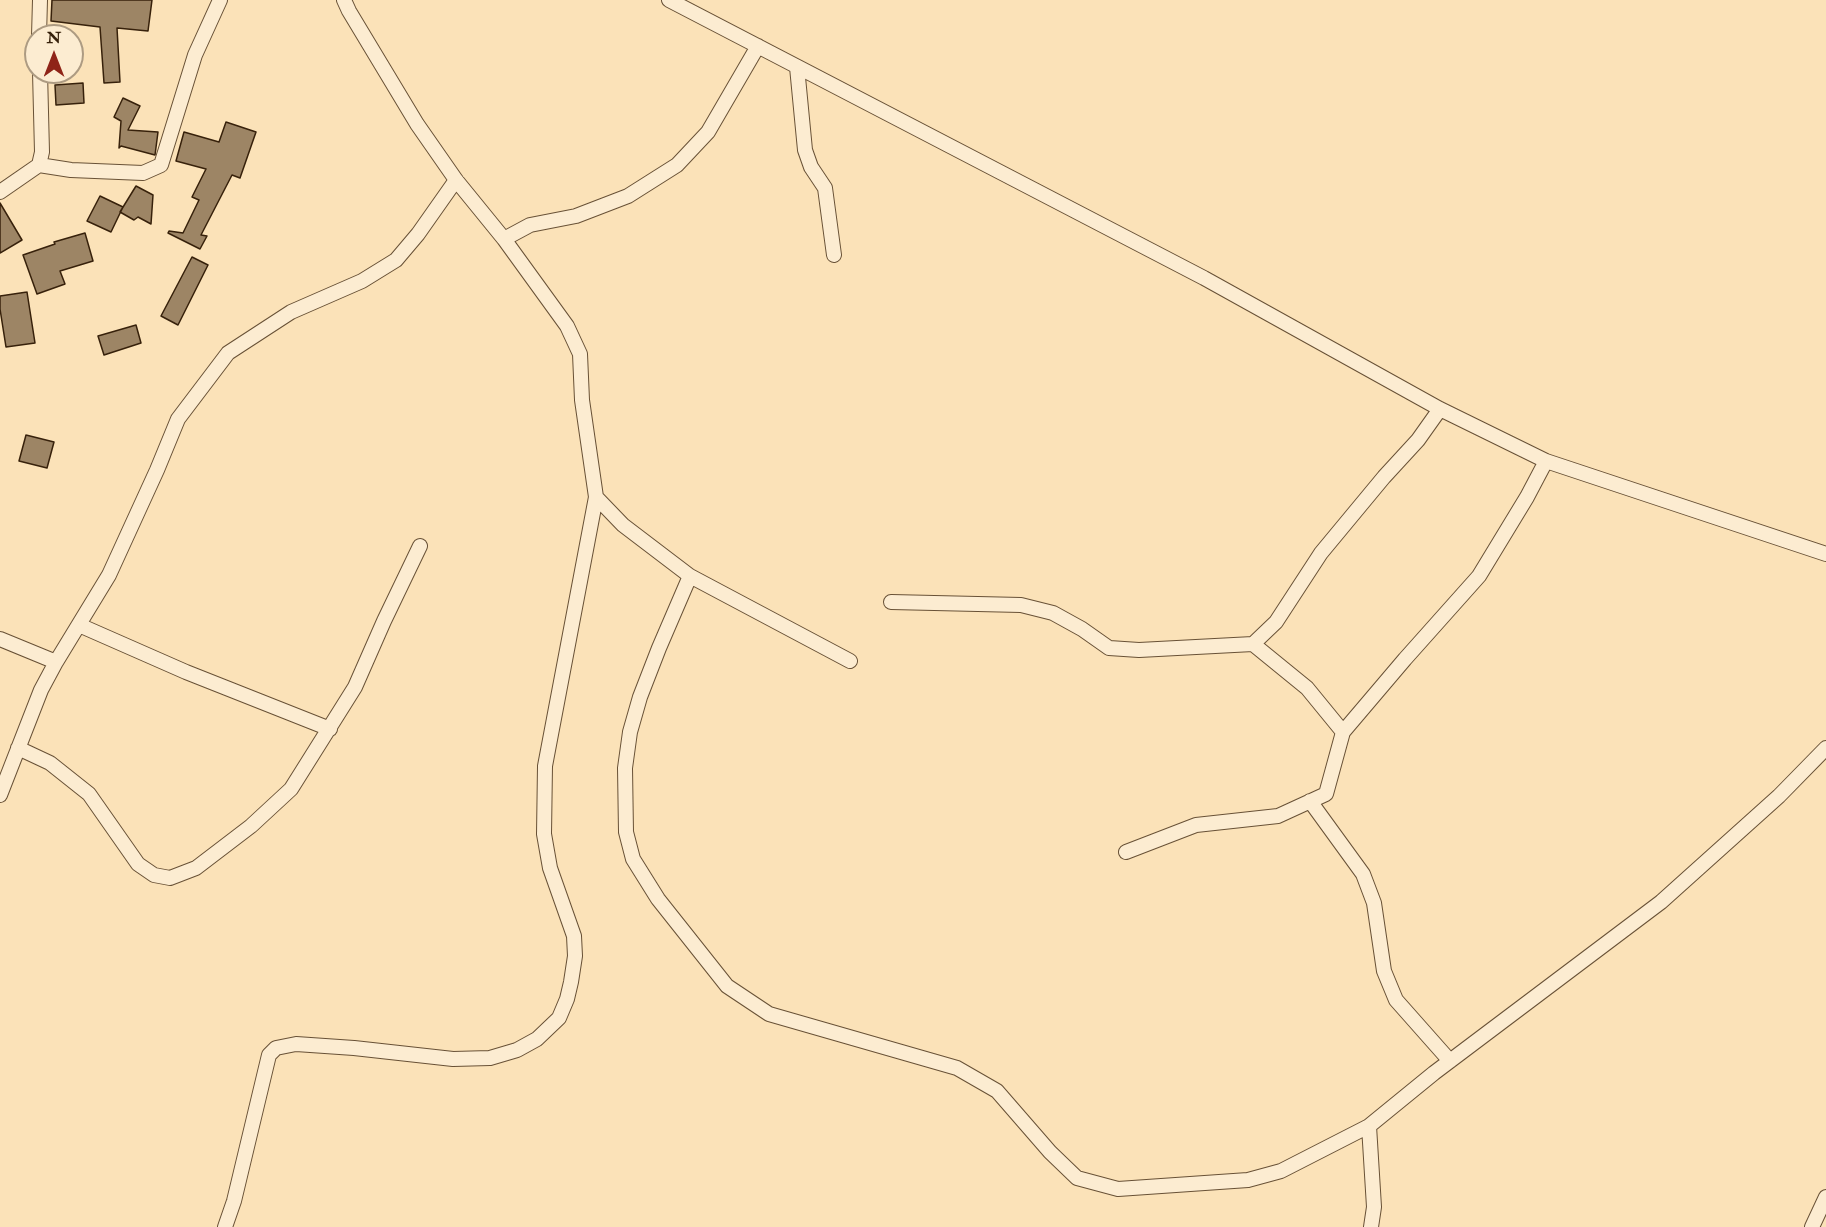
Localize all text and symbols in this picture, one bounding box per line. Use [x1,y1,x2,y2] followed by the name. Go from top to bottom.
[24,24,84,84] north arrow
[47,28,61,48] text: N

